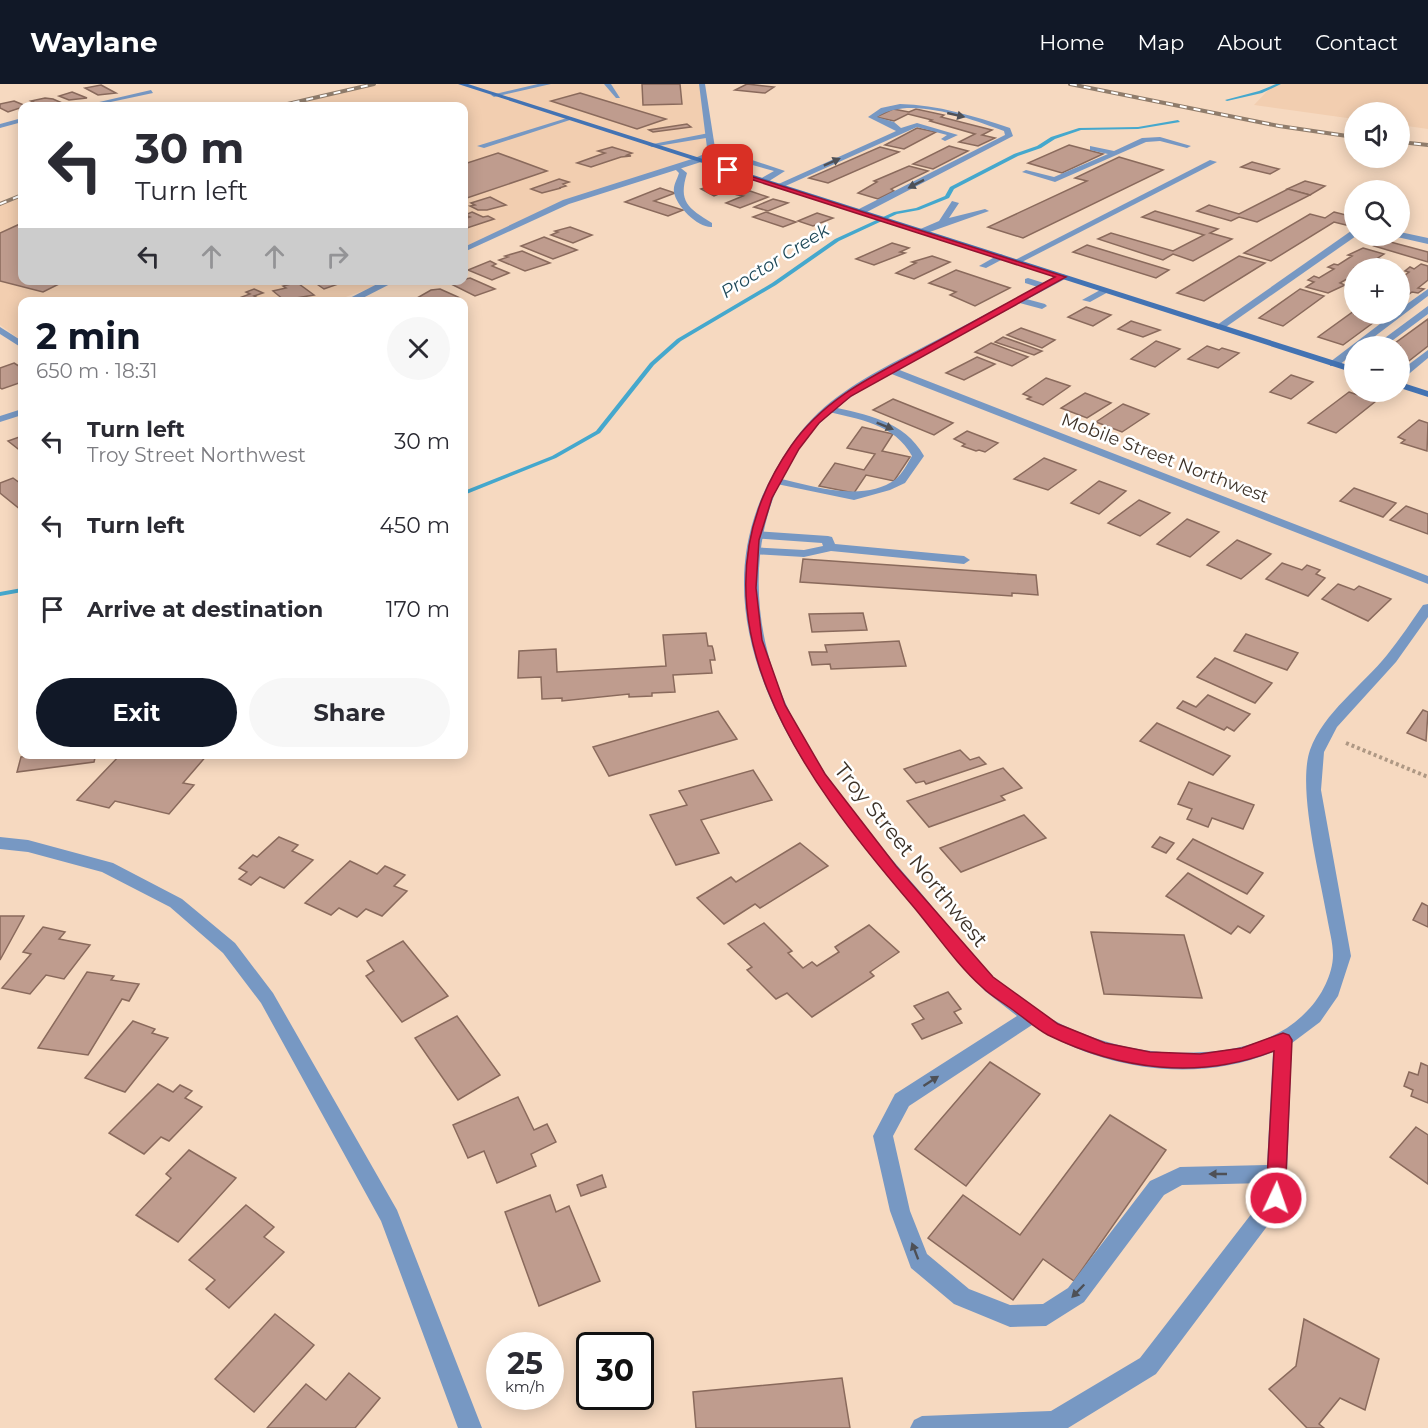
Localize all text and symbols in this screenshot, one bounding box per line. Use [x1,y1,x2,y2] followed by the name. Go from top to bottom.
[30,25,158,59] text: Waylane
[1039,30,1104,55] text: Home
[1137,30,1184,55] text: Map
[1217,30,1282,55] text: About
[1315,30,1398,55] text: Contact
[1344,102,1410,402] map controls
[1344,102,1410,168] button: sound
[947,110,965,120] one-way arrow
[135,122,244,174] text: 30 m
[36,126,114,204] icon: left
[702,144,753,195] pin
[711,153,744,186] icon: arrive
[823,158,840,167] one-way arrow
[135,174,248,207] text: Turn left
[907,179,924,189] one-way arrow
[1344,180,1410,246] button: search
[717,218,834,303] water label: Proctor Creek
[132,240,165,273] icon: left
[195,240,228,273] icon: ahead
[258,240,291,273] icon: ahead
[321,240,354,273] icon: right
[1344,258,1410,324] button: +
[36,314,141,358] text: 2 min
[387,317,450,380] button: close
[1344,336,1410,402] button: −
[36,359,157,383] text: 650 m · 18:31
[1058,408,1272,508] street label: Mobile Street Northwest
[87,416,185,443] text: Turn left
[877,421,895,431] one-way arrow
[36,425,69,458] icon: left
[394,428,450,455] text: 30 m
[87,443,306,467] text: Troy Street Northwest
[36,509,69,542] icon: left
[87,512,185,539] text: Turn left
[379,512,450,539] text: 450 m
[36,593,69,626] icon: arrive
[87,596,323,623] text: Arrive at destination
[386,596,450,623] text: 170 m
[36,678,237,747] button: Exit
[249,678,450,747] button: Share
[829,758,993,952] street label: Troy Street Northwest
[923,1075,939,1086] one-way arrow
[1244,1166,1308,1230] position arrow
[1209,1169,1228,1179] one-way arrow
[910,1241,920,1259] one-way arrow
[1071,1284,1085,1298] one-way arrow
[576,1332,654,1410] speed limit sign: 30
[507,1345,543,1382] text: 25
[505,1377,545,1396] text: km/h

